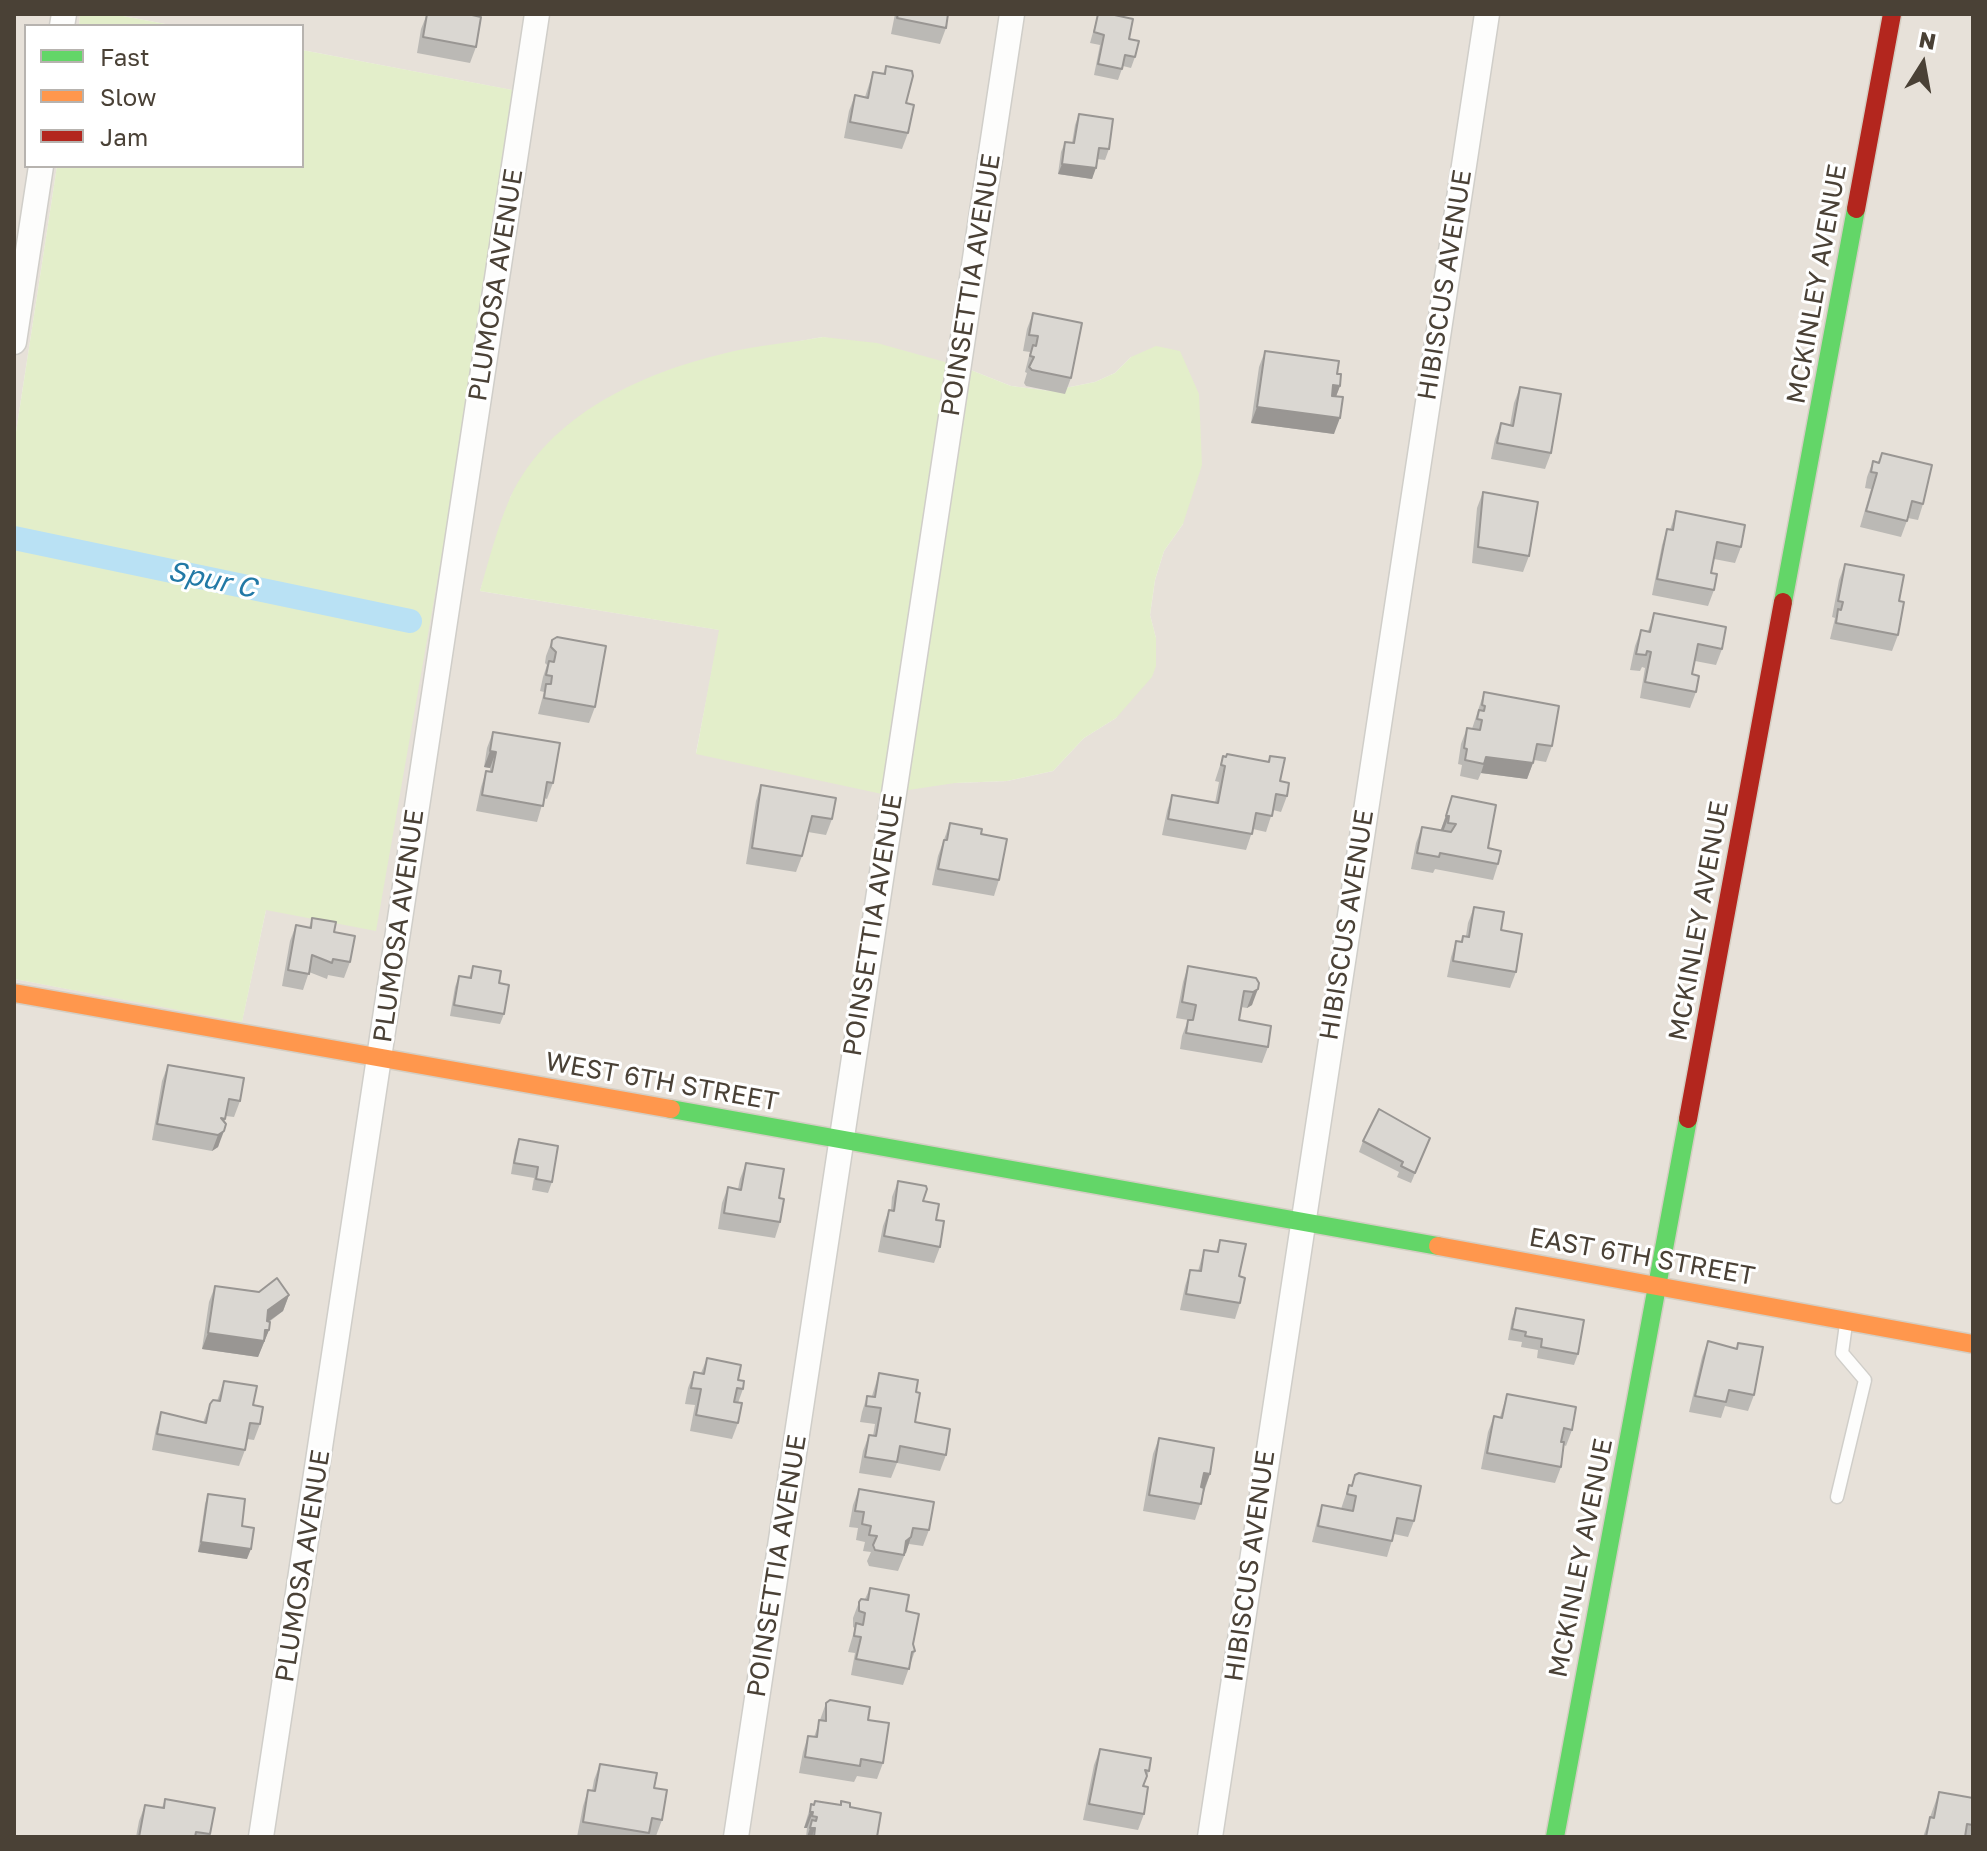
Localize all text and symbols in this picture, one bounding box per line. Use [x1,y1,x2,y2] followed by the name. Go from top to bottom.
[24,24,304,168] legend
[1883,24,1963,104] north arrow
[1917,25,1938,55] text: N
[100,42,150,71] text: Fast
[100,82,156,111] text: Slow
[100,122,148,151] text: Jam
[935,152,1007,418] street label: POINSETTIA AVENUE
[1781,162,1853,406] street label: MCKINLEY AVENUE
[462,167,530,403] street label: PLUMOSA AVENUE
[1411,168,1479,402] street label: HIBISCUS AVENUE
[165,554,259,606] water label: Spur C
[837,792,909,1058] street label: POINSETTIA AVENUE
[1663,799,1735,1043] street label: MCKINLEY AVENUE
[367,808,431,1044] street label: PLUMOSA AVENUE
[1313,808,1381,1042] street label: HIBISCUS AVENUE
[543,1046,781,1118] street label: WEST 6TH STREET
[1527,1222,1757,1292] street label: EAST 6TH STREET
[741,1433,813,1699] street label: POINSETTIA AVENUE
[1543,1436,1619,1680] street label: MCKINLEY AVENUE
[269,1448,337,1684] street label: PLUMOSA AVENUE
[1218,1449,1282,1683] street label: HIBISCUS AVENUE

